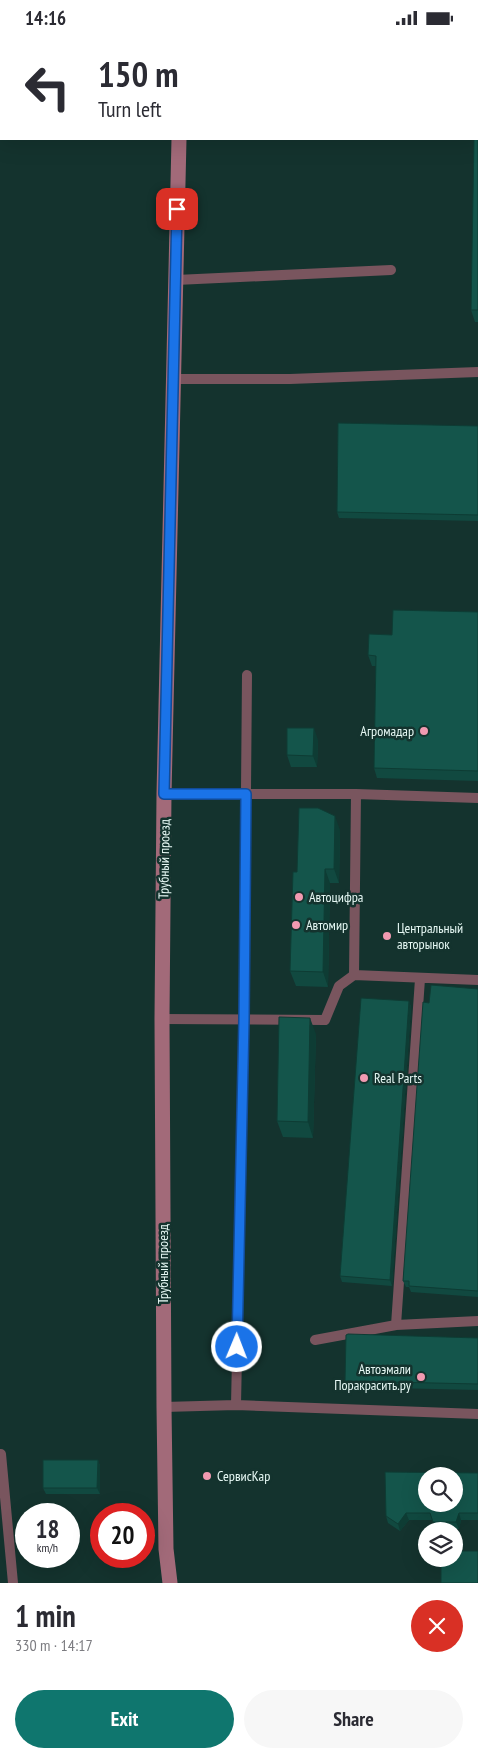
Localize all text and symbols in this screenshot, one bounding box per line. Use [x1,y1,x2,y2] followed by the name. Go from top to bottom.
[25,6,66,30] text: 14:16
[98,51,179,97] text: 150 m
[15,55,80,120] icon: left
[98,95,162,123] text: Turn left
[156,188,198,230] pin
[163,195,191,223] icon: arrive
[360,722,414,740] place label: Агромадар
[418,725,430,737] marker: Агромадар
[154,819,174,899] street label: Трубный проезд
[309,888,363,906] place label: Автоцифра
[293,891,305,903] marker: Автоцифра
[306,916,348,934] place label: Автомир
[290,919,302,931] marker: Автомир
[397,919,463,953] place label: Центральный авторынок
[381,930,393,942] marker: Центральный авторынок
[374,1069,422,1087] place label: Real Parts
[358,1072,370,1084] marker: Real Parts
[154,1224,172,1304] street label: Трубный проезд
[210,1320,262,1372] position arrow
[334,1360,412,1394] place label: Автоэмали Поракрасить.ру
[415,1371,427,1383] marker: Автоэмали Поракрасить.ру
[217,1467,270,1485] place label: СервисКар
[418,1467,463,1567] map controls
[418,1467,463,1512] button: search
[201,1470,213,1482] marker: СервисКар
[90,1503,155,1568] speed limit sign: 20
[36,1513,59,1545] text: 18
[418,1522,463,1567] button: layers
[37,1540,58,1555] text: km/h
[15,1596,76,1635] text: 1 min
[411,1600,463,1652] button: close
[15,1635,93,1655] text: 330 m · 14:17
[15,1690,234,1748] button: Exit
[244,1690,463,1748] button: Share

